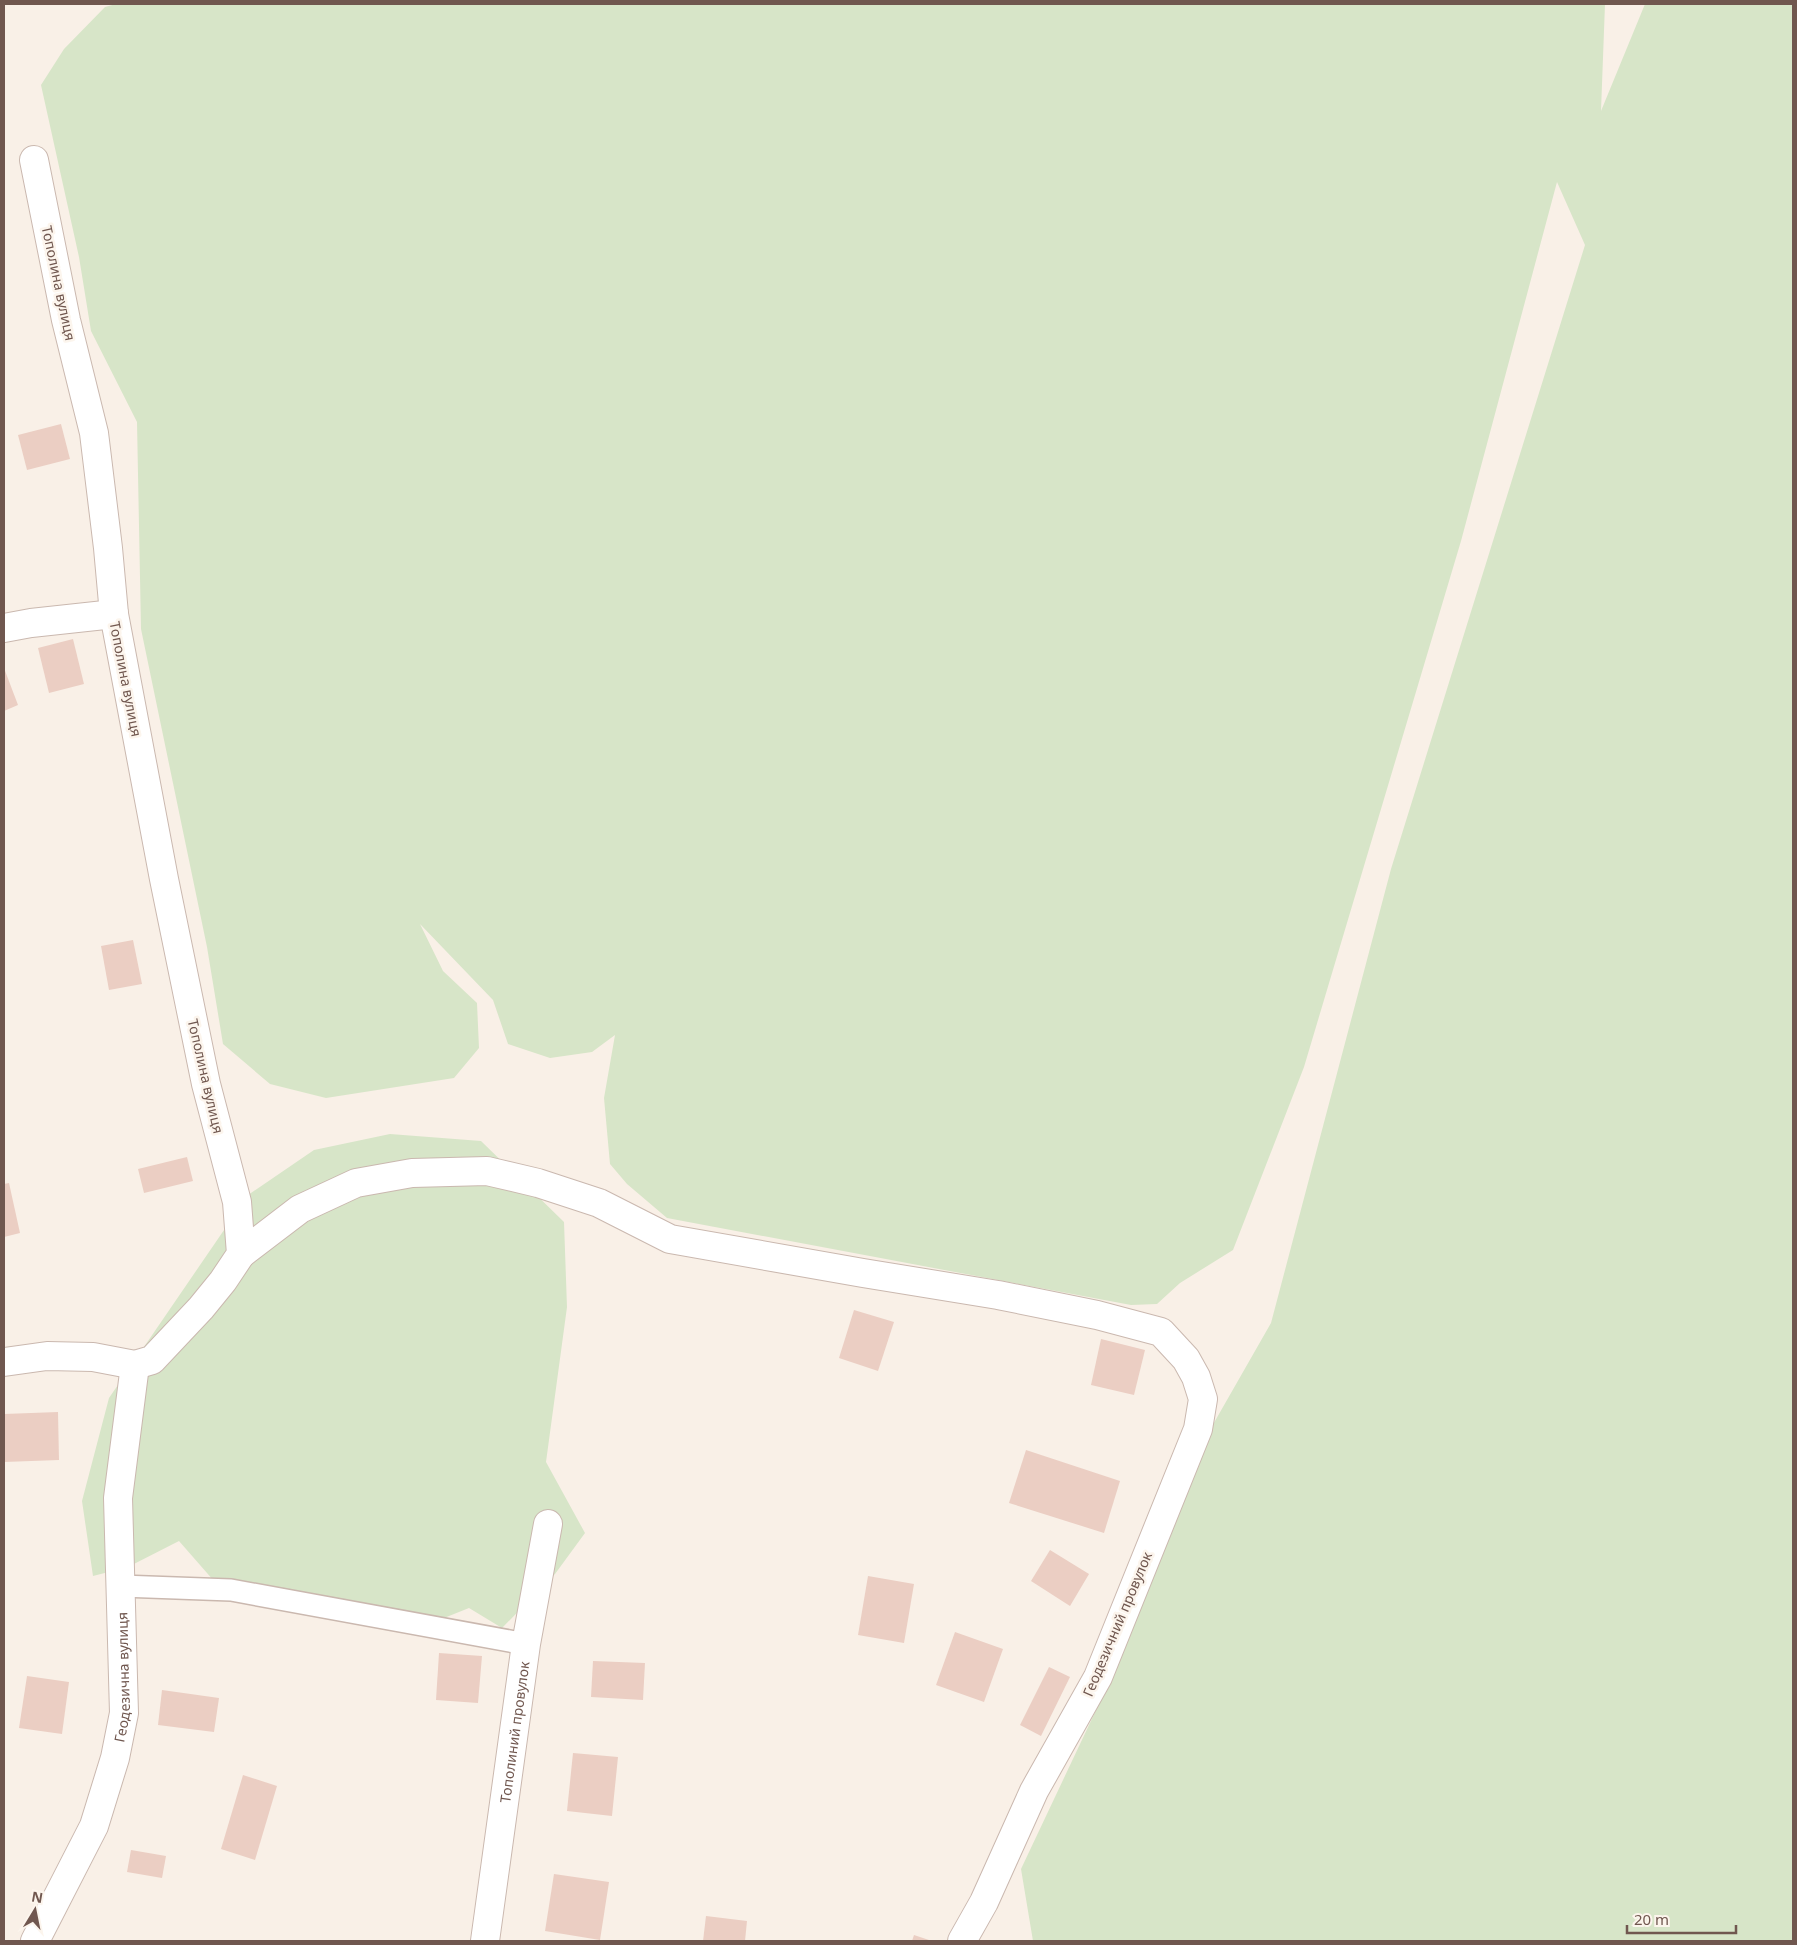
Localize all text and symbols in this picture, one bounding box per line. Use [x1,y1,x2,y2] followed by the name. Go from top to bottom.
[38,224,80,342] street label: Тополина вулиця
[106,620,146,738] street label: Тополина вулиця
[184,1017,228,1135] street label: Тополина вулиця
[1078,1548,1156,1699] street label: Геодезичний провулок
[109,1612,134,1744] street label: Геодезична вулиця
[495,1660,533,1804] street label: Тополиний провулок
[10,1885,60,1935] north arrow
[30,1886,45,1907] text: N
[1627,1902,1736,1934] scale bar
[1634,1909,1669,1929] text: 20 m

